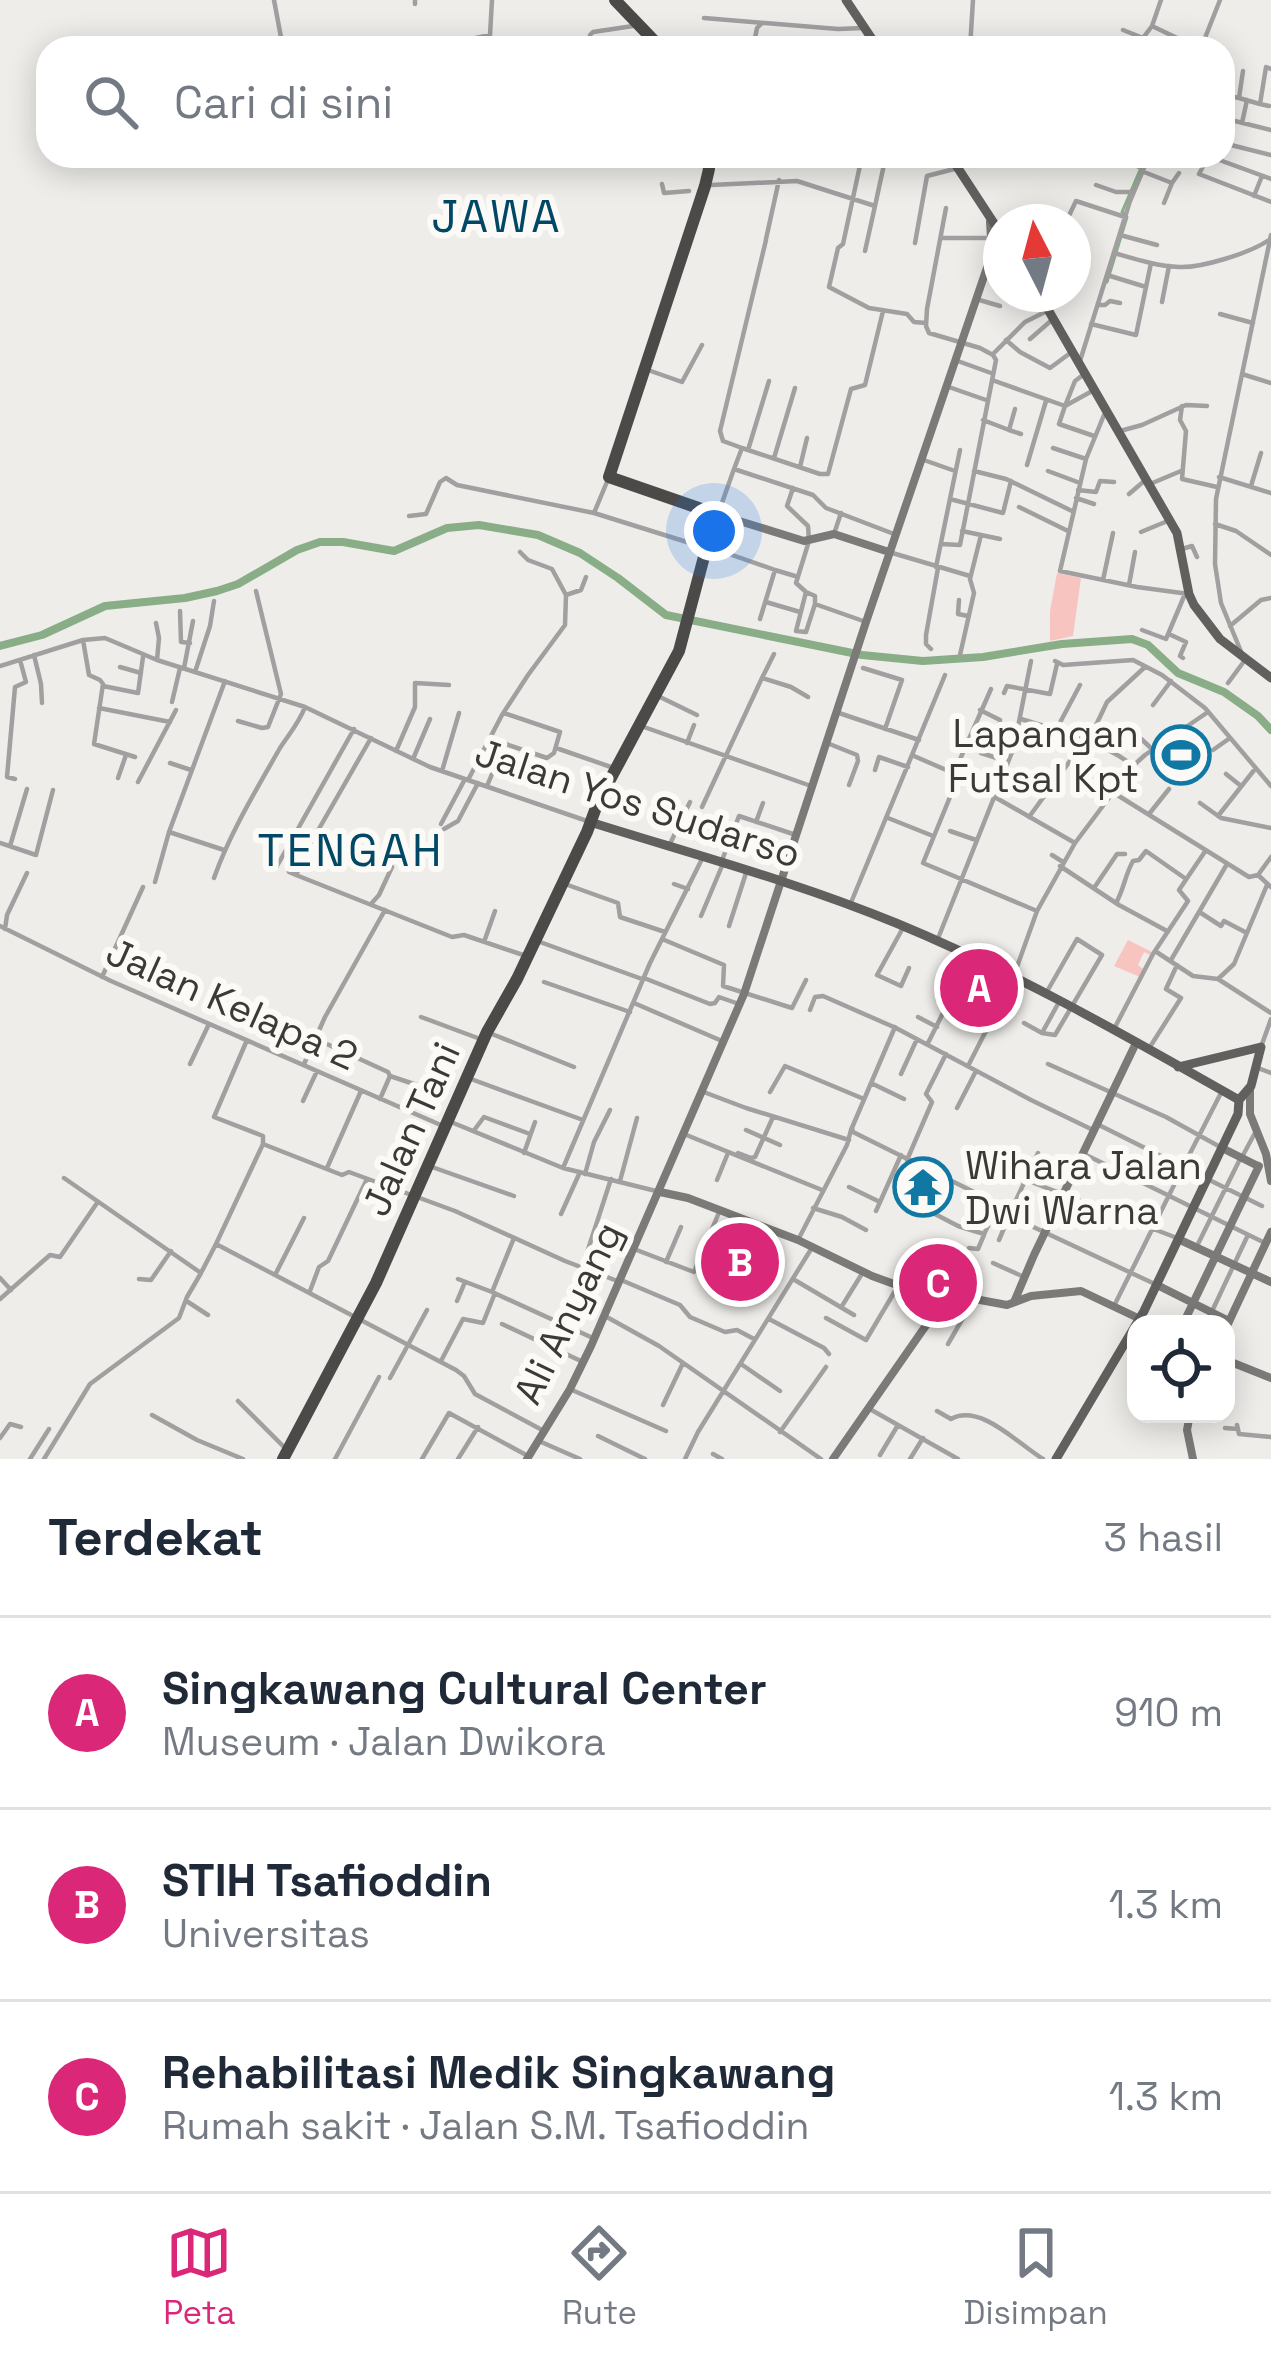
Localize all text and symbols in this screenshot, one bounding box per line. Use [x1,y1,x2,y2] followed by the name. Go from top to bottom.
[36,36,1235,168] search box
[78,69,144,135] icon: search
[174,74,393,131] text: Cari di sini
[431,188,563,245] district label: JAWA
[983,204,1091,312] north arrow
[684,501,744,561] your location
[948,709,1139,803] place label: Lapangan Futsal Kpt
[1150,724,1212,786] sports icon: Lapangan Futsal Kpt
[469,727,807,879] street label: Jalan Yos Sudarso
[257,822,445,879] district label: TENGAH
[99,927,365,1081] street label: Jalan Kelapa 2
[940,943,1018,1033] pin: A
[351,1035,471,1223] street label: Jalan Tani
[965,1141,1202,1235] place label: Wihara Jalan Dwi Warna
[892,1156,954,1218] temple icon: Wihara Jalan Dwi Warna
[503,1214,633,1412] street label: Ali Anyang
[701,1217,779,1307] pin: B
[899,1238,977,1328] pin: C
[1127,1315,1235,1423] map controls
[1127,1315,1235,1423] button: locate
[48,1505,263,1570] text: Terdekat
[1104,1513,1223,1562] text: 3 hasil
[162,1660,767,1717] text: Singkawang Cultural Center
[75,1688,99,1737] text: A
[1114,1688,1223,1737] text: 910 m
[162,1717,606,1766] text: Museum · Jalan Dwikora
[162,1852,492,1909] text: STIH Tsafioddin
[74,1880,100,1929] text: B
[1109,1880,1223,1929] text: 1.3 km
[162,1909,370,1958] text: Universitas
[162,2044,835,2101] text: Rehabilitasi Medik Singkawang
[74,2072,100,2121] text: C
[1109,2072,1223,2121] text: 1.3 km
[162,2101,809,2150] text: Rumah sakit · Jalan S.M. Tsafioddin
[163,2220,235,2334] tab: Peta
[562,2220,637,2334] tab: Rute
[964,2220,1108,2334] tab: Disimpan

